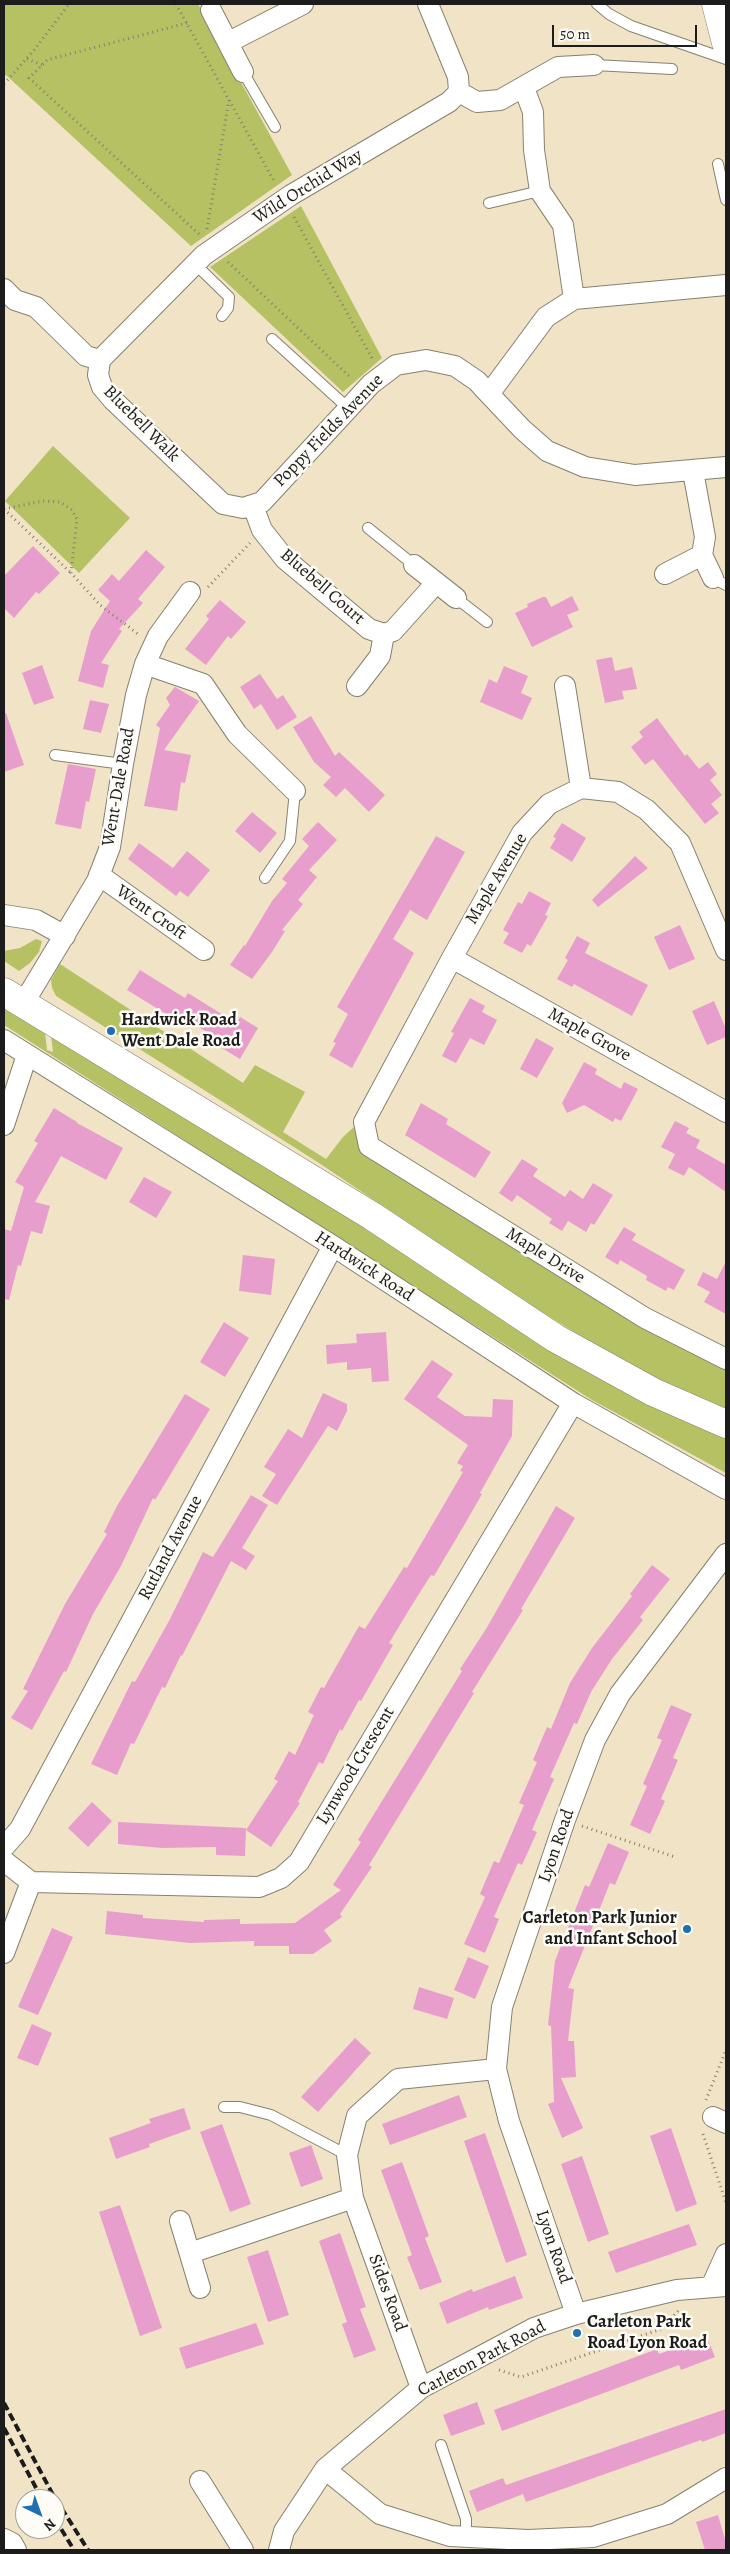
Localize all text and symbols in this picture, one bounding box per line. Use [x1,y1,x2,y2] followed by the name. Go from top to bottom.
[555,15,700,47] scale bar
[560,24,590,44] text: 50 m
[249,145,367,229] street label: Wild Orchid Way
[270,370,388,492] street label: Poppy Fields Avenue
[98,381,184,467] street label: Bluebell Walk
[275,544,369,630] street label: Bluebell Court
[98,726,140,848] street label: Went-Dale Road
[461,829,533,929] street label: Maple Avenue
[112,881,190,945] street label: Went Croft
[544,1003,634,1067] street label: Maple Grove
[121,1010,241,1052] place label: Hardwick Road Went Dale Road
[105,1025,117,1037] marker: Hardwick Road Went Dale Road
[501,1223,589,1289] street label: Maple Drive
[311,1227,417,1307] street label: Hardwick Road
[134,1492,208,1604] street label: Rutland Avenue
[312,1703,400,1829] street label: Lynwood Crescent
[534,1806,580,1886] street label: Lyon Road
[523,1908,677,1950] place label: Carleton Park Junior and Infant School
[681,1923,693,1935] marker: Carleton Park Junior and Infant School
[530,2207,576,2287] street label: Lyon Road
[363,2252,411,2334] street label: Sides Road
[587,2312,707,2354] place label: Carleton Park Road Lyon Road
[414,2316,550,2402] street label: Carleton Park Road
[571,2327,583,2339] marker: Carleton Park Road Lyon Road
[15,2489,65,2539] north arrow
[40,2514,60,2535] text: N

